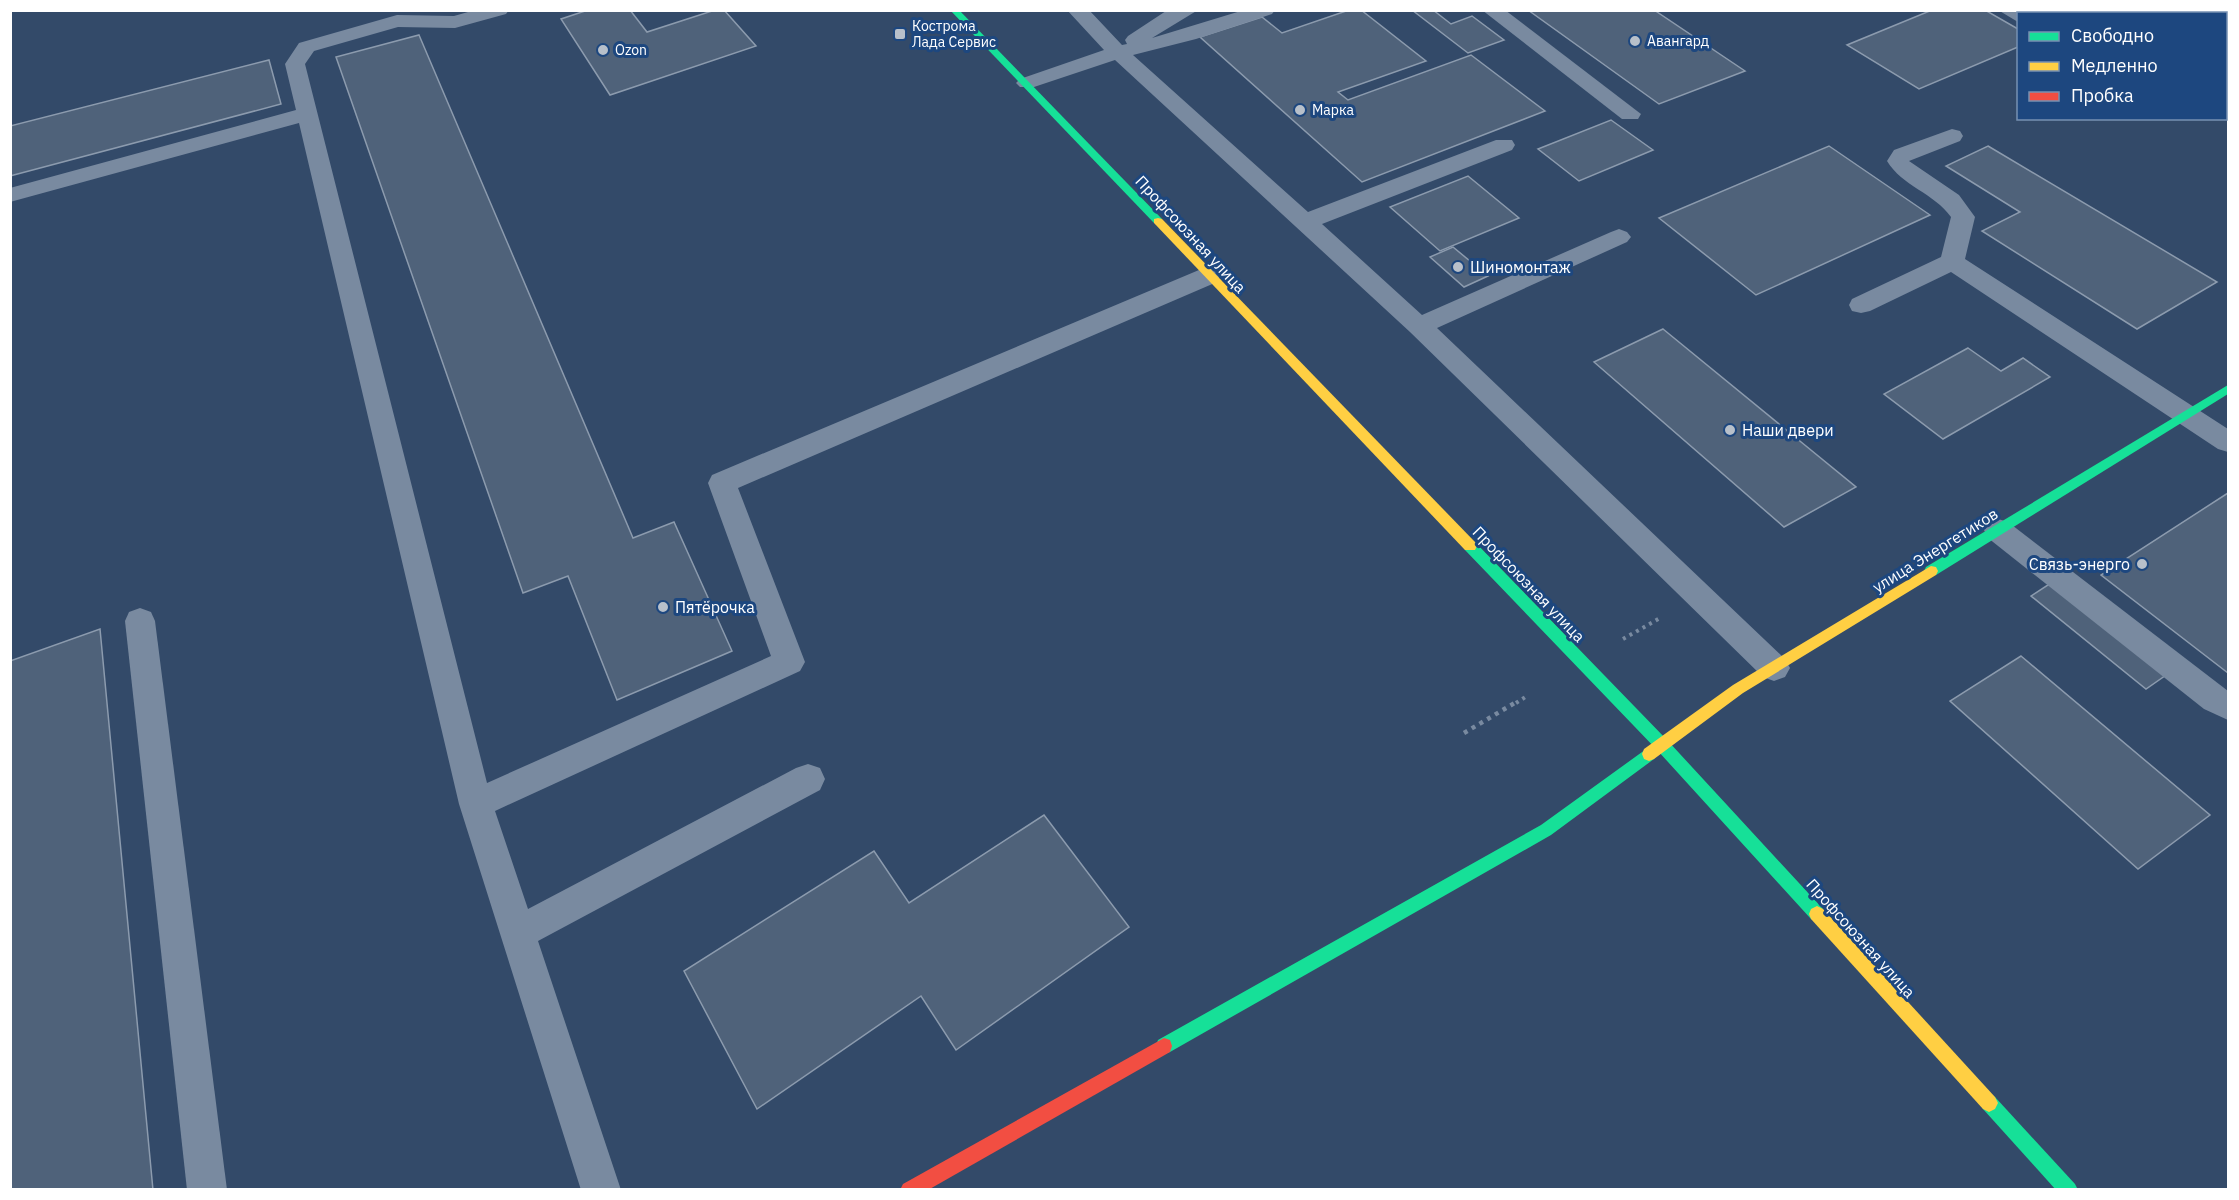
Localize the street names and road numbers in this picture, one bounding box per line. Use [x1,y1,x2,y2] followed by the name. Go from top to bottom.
[1131,171,1251,297] street label: Профсоюзная улица
[1869,503,2001,597] street label: улица Энергетиков
[1469,522,1590,646] street label: Профсоюзная улица
[1802,874,1920,1002] street label: Профсоюзная улица

